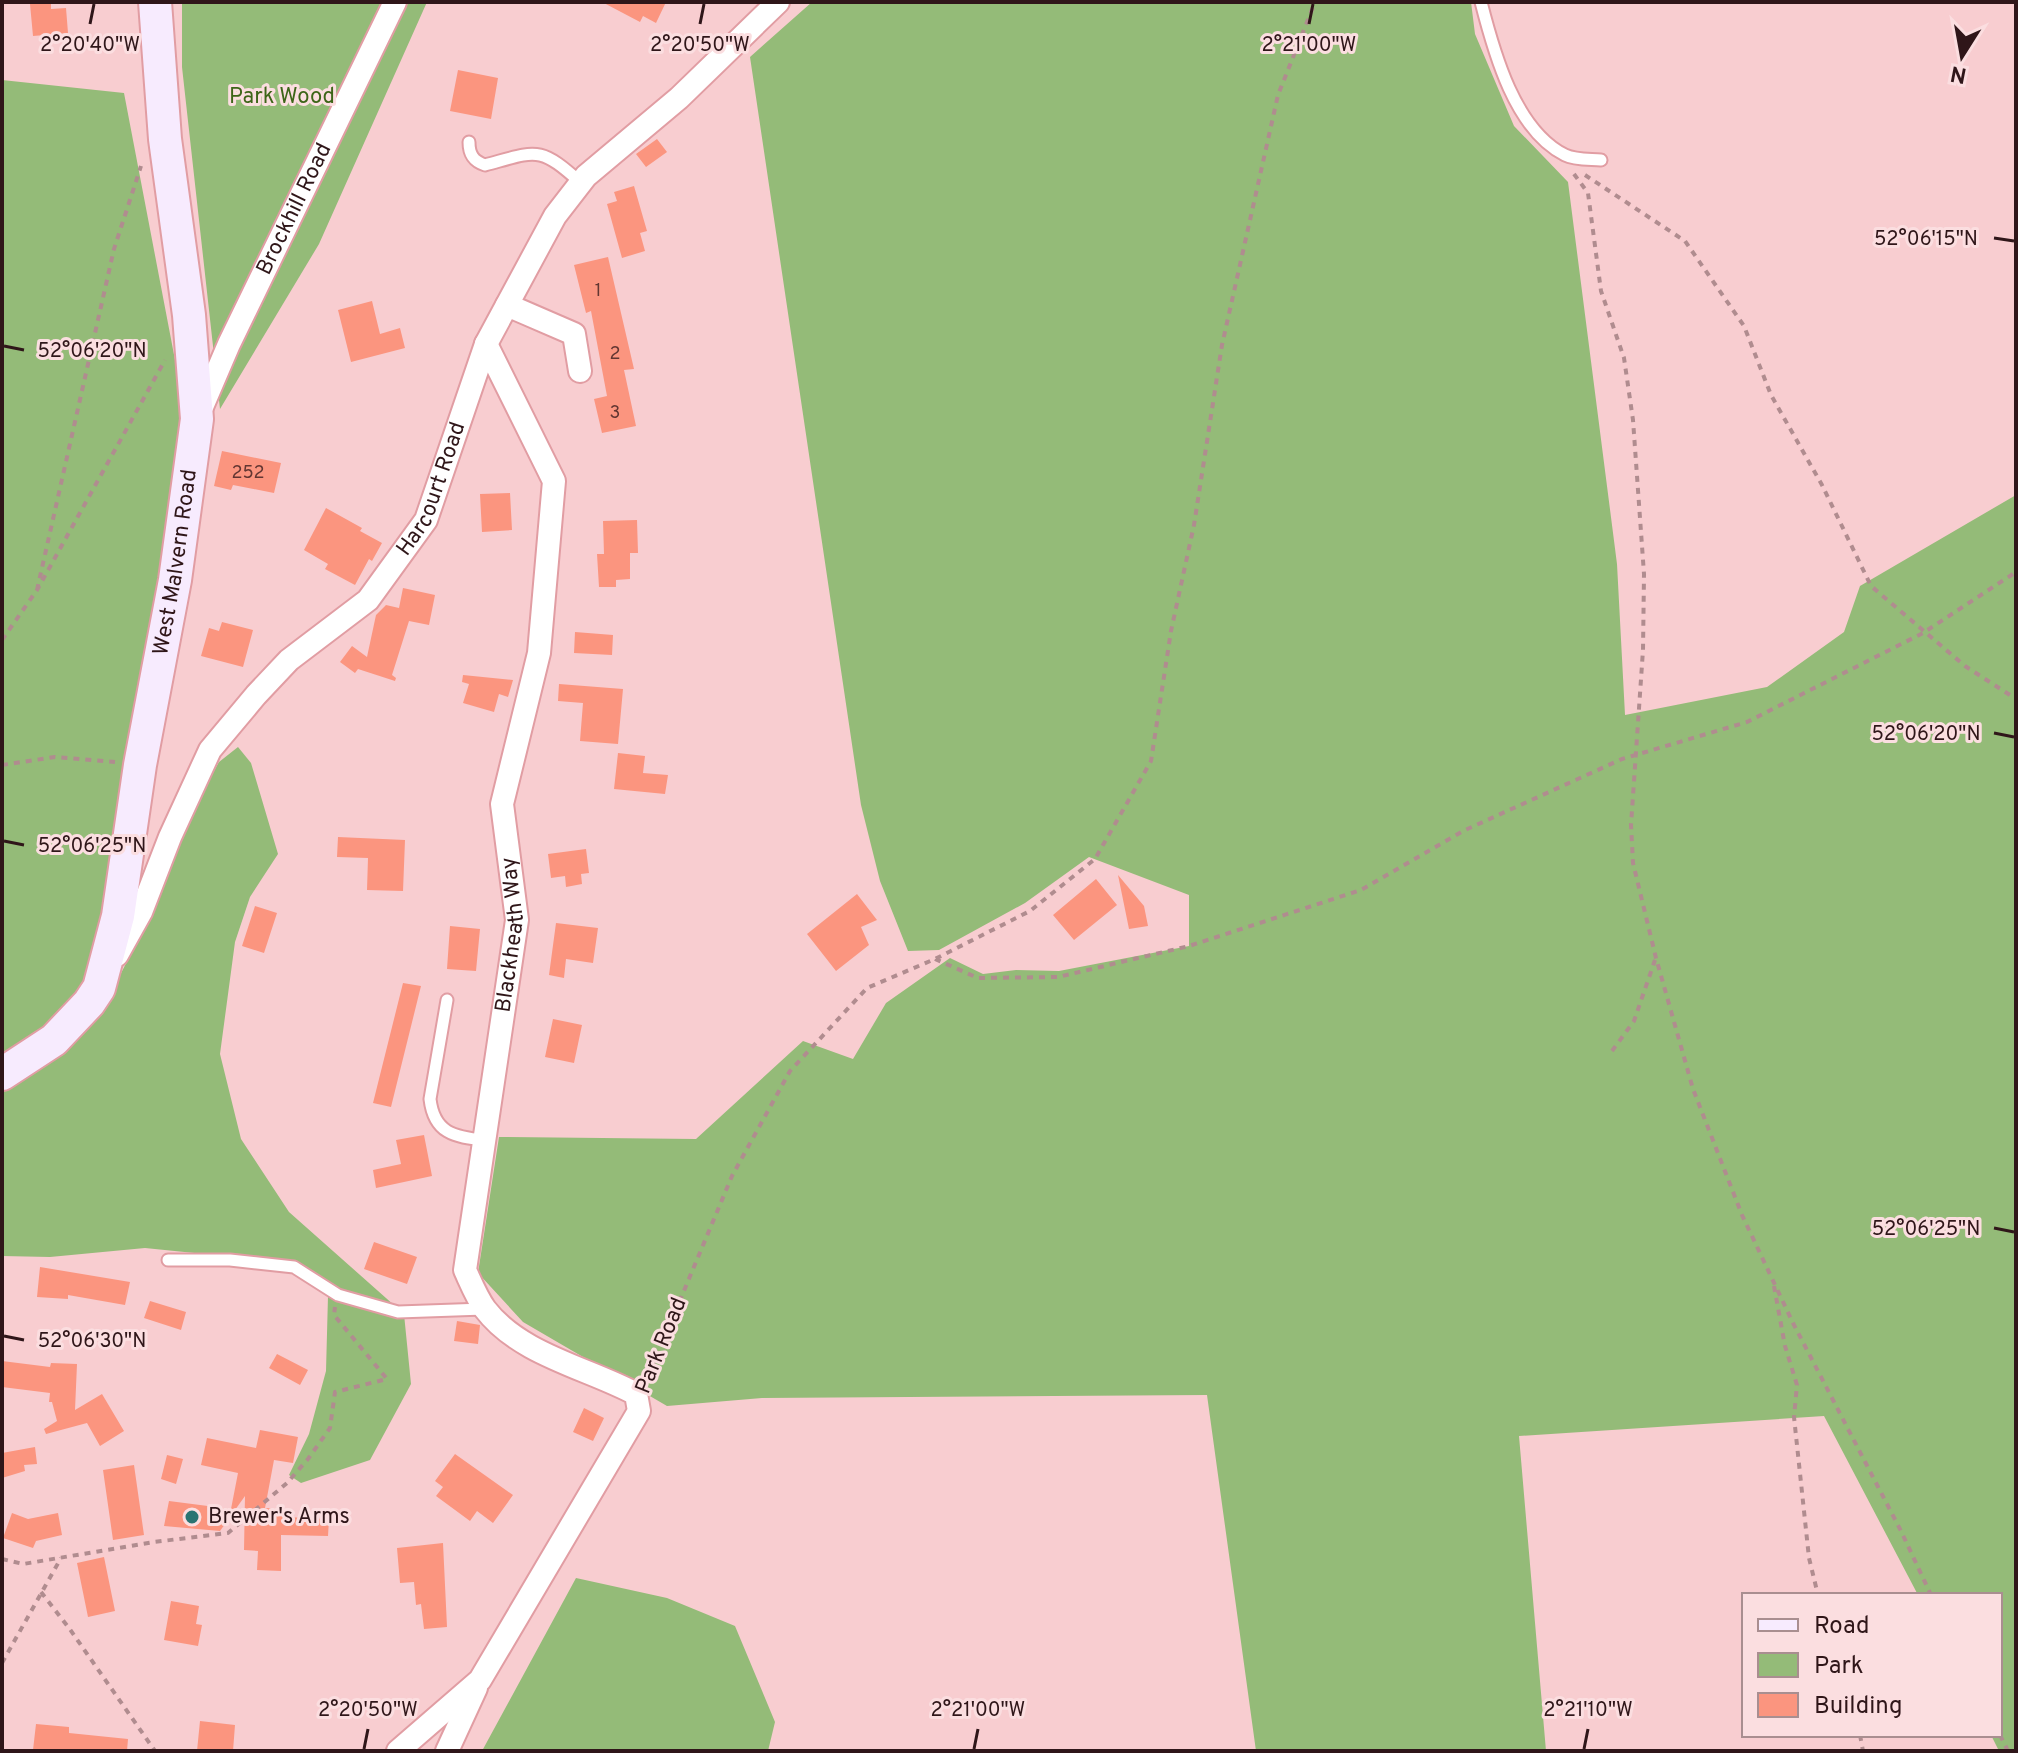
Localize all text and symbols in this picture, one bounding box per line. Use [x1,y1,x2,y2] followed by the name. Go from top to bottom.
[1922,16,2002,96] north arrow
[40,33,140,59] text: 2°20'40"W
[650,33,750,59] text: 2°20'50"W
[1262,33,1356,59] text: 2°21'00"W
[1948,58,1969,88] text: N
[229,84,335,111] park label: Park Wood
[251,139,338,280] street label: Brockhill Road
[1874,227,1978,253] text: 52°06'15"N
[595,280,601,303] house number: 1
[37,339,147,365] text: 52°06'20"N
[609,343,621,366] house number: 2
[610,402,620,425] house number: 3
[391,418,472,561] street label: Harcourt Road
[231,462,265,485] house number: 252
[148,468,203,658] street label: West Malvern Road
[1871,722,1981,748] text: 52°06'20"N
[38,834,146,860] text: 52°06'25"N
[490,856,531,1014] street label: Blackheath Way
[1872,1217,1980,1243] text: 52°06'25"N
[630,1294,694,1398] street label: Park Road
[38,1329,146,1355] text: 52°06'30"N
[208,1504,350,1531] place label: Brewer's Arms
[183,1508,201,1526] marker: Brewer's Arms
[1742,1593,2002,1737] legend
[1814,1612,1870,1642] text: Road
[1814,1652,1864,1682] text: Park
[1814,1692,1903,1722] text: Building
[318,1698,418,1724] text: 2°20'50"W
[931,1698,1025,1724] text: 2°21'00"W
[1543,1698,1633,1724] text: 2°21'10"W

